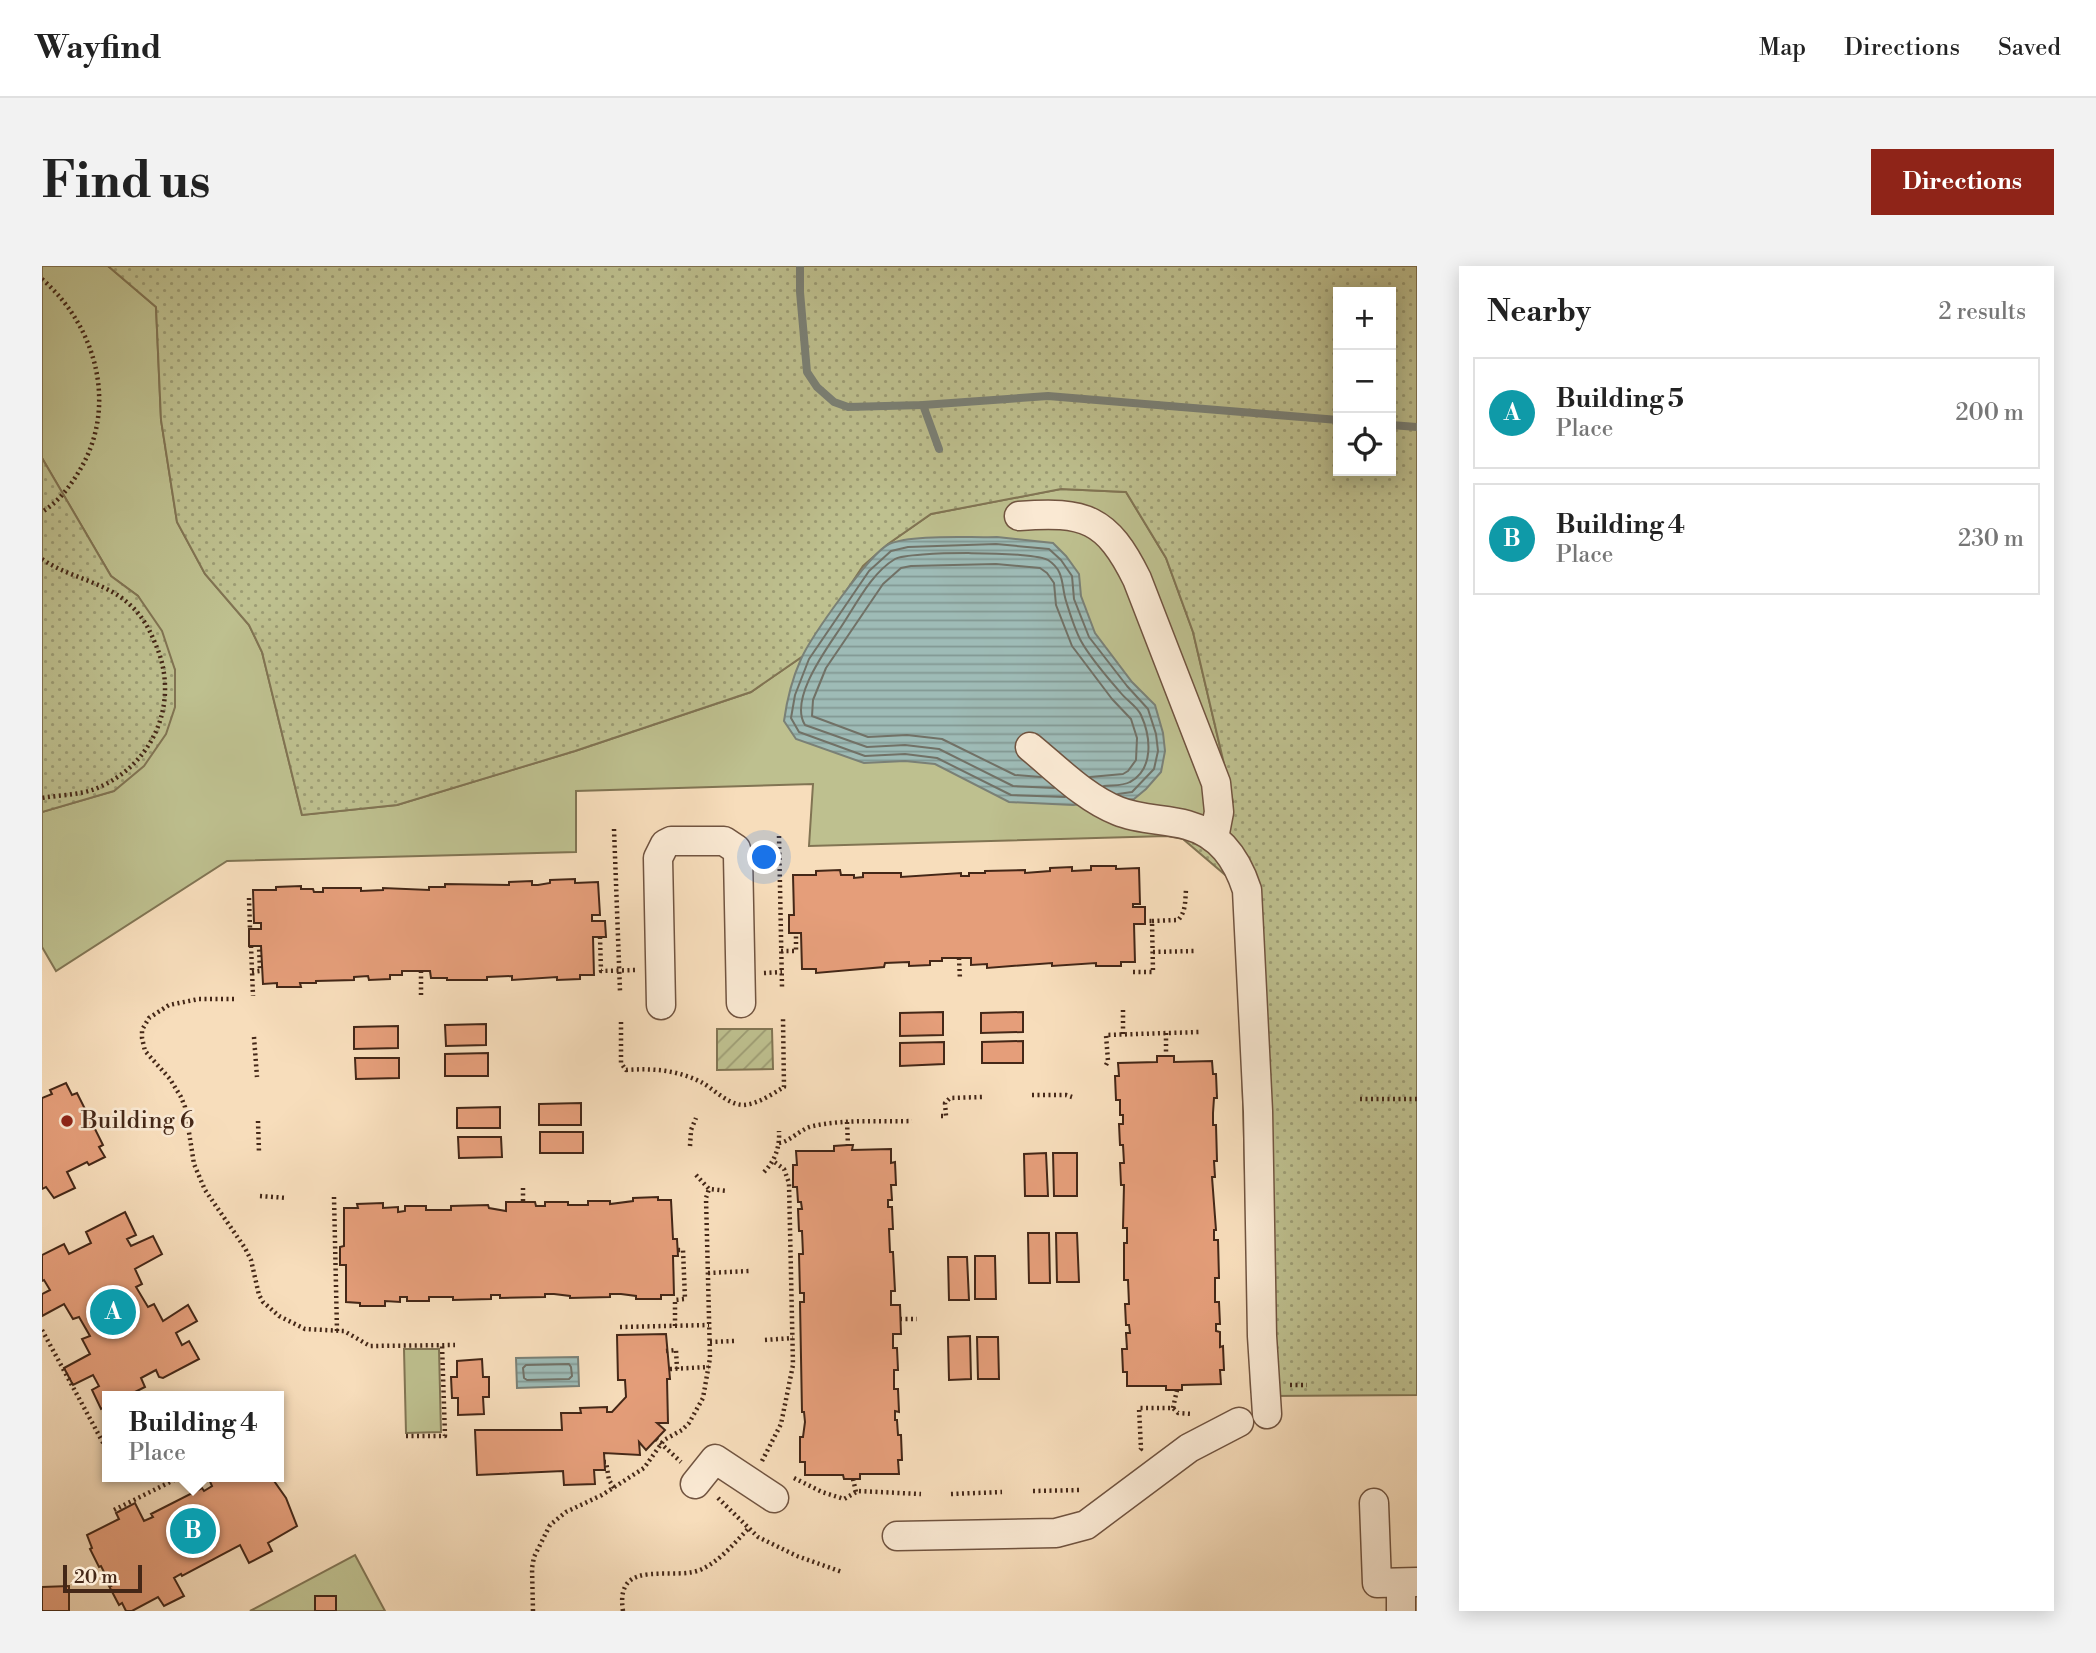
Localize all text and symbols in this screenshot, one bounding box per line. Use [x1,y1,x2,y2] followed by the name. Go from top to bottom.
[35,28,162,69] text: Wayfind
[1759,33,1806,63] text: Map
[1844,33,1960,63] text: Directions
[1998,33,2061,63] text: Saved
[1871,149,2054,215] button: Directions
[42,152,211,213] text: Find us
[1333,287,1396,476] map controls
[1333,287,1396,350] button: +
[1487,293,1591,331] text: Nearby
[1939,298,2026,326] text: 2 results
[1333,350,1396,413] button: −
[1556,383,1684,415] text: Building 5
[1504,399,1520,427] text: A
[1956,399,2024,427] text: 200 m
[1333,413,1396,476] button: locate
[1556,415,1613,443] text: Place
[1556,509,1685,541] text: Building 4
[1503,525,1521,553] text: B
[1958,525,2024,553] text: 230 m
[1556,541,1613,569] text: Place
[747,840,781,874] your location
[80,1106,194,1136] place label: Building 6
[59,1113,75,1129] marker: Building 6
[90,1286,136,1338] pin: A
[102,1391,284,1482] popup
[128,1407,258,1439] text: Building 4
[128,1439,186,1467] text: Place
[170,1505,216,1557] pin: B
[63,1562,142,1594] scale bar
[74,1565,118,1589] text: 20 m

